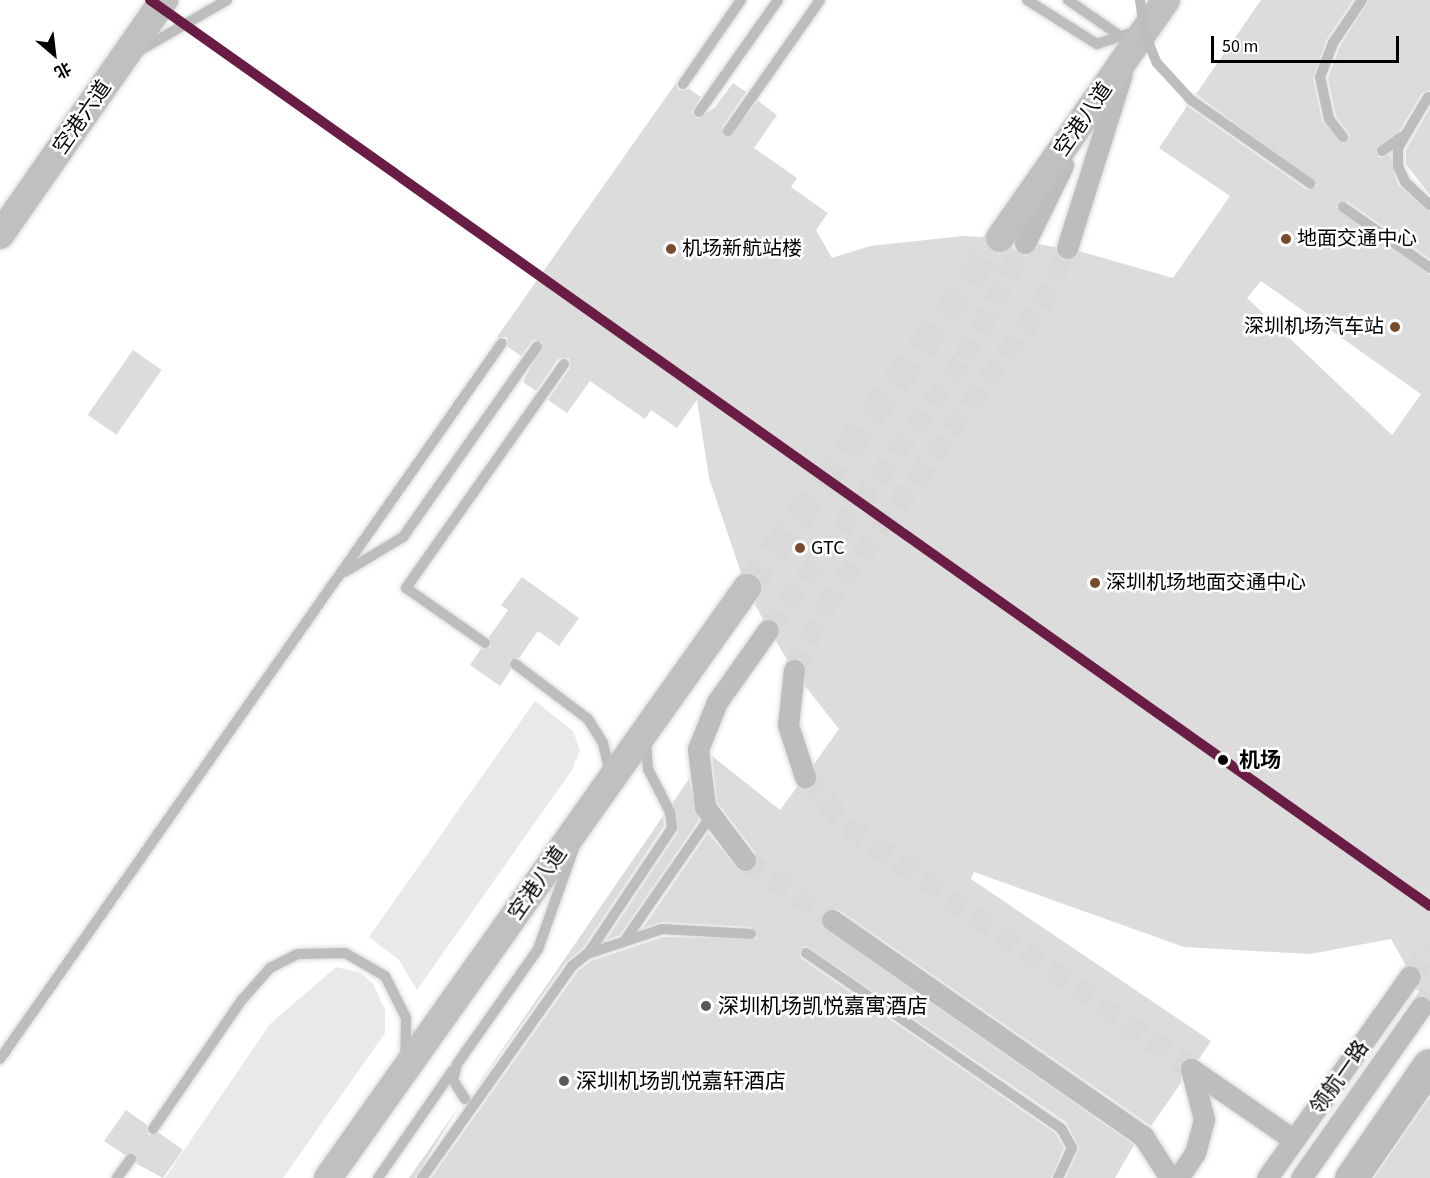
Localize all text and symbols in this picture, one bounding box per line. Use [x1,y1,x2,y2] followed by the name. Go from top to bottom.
[24,24,84,84] north arrow
[1214,24,1402,62] scale bar
[1222,34,1258,59] text: 50 m
[50,56,75,83] text: 北
[48,75,116,159] street label: 空港六道
[1049,77,1117,161] street label: 空港八道
[1297,227,1417,251] place label: 地面交通中心
[1280,233,1292,245] marker: 地面交通中心
[682,237,802,261] place label: 机场新航站楼
[665,243,677,255] marker: 机场新航站楼
[1244,315,1384,339] place label: 深圳机场汽车站
[1389,321,1401,333] marker: 深圳机场汽车站
[811,536,845,560] place label: GTC
[794,542,806,554] marker: GTC
[1106,571,1306,595] place label: 深圳机场地面交通中心
[1089,577,1101,589] marker: 深圳机场地面交通中心
[1239,747,1281,773] place label: 机场
[1212,749,1234,771] marker: 机场
[503,841,571,925] street label: 空港八道
[718,993,928,1019] place label: 深圳机场凯悦嘉寓酒店
[699,999,713,1013] marker: 深圳机场凯悦嘉寓酒店
[1305,1035,1373,1119] street label: 领航一路
[576,1068,786,1094] place label: 深圳机场凯悦嘉轩酒店
[557,1074,571,1088] marker: 深圳机场凯悦嘉轩酒店

